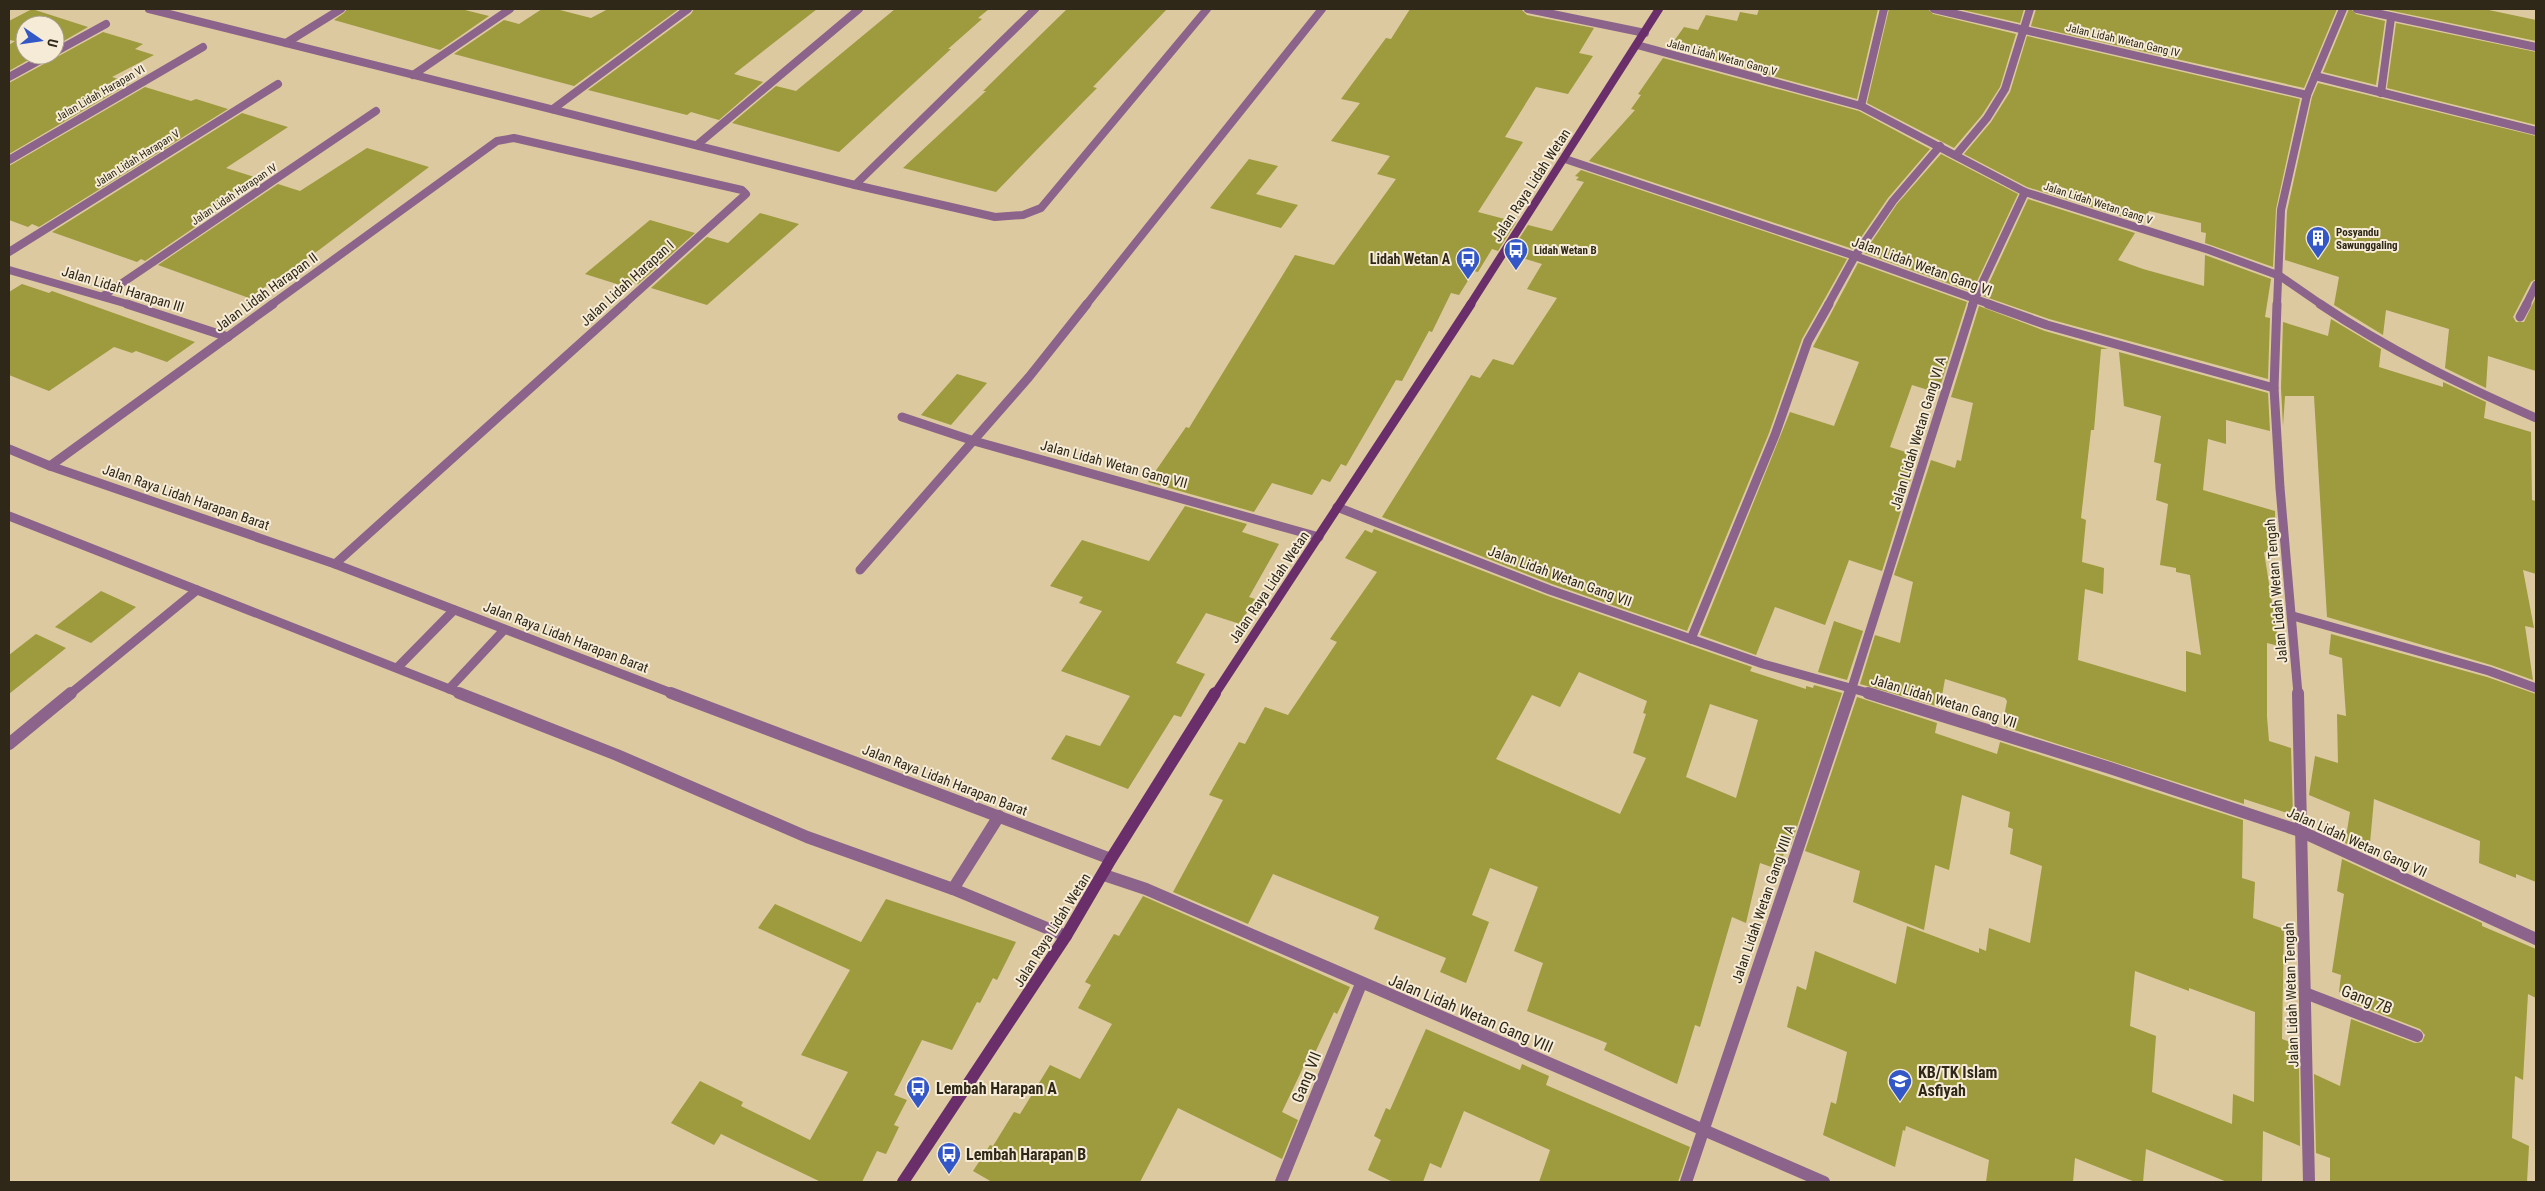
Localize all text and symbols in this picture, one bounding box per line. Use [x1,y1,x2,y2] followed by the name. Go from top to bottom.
[15,15,65,65] north arrow
[2065,21,2181,60] street label: Jalan Lidah Wetan Gang IV
[44,37,61,49] text: U
[1665,37,1778,78] street label: Jalan Lidah Wetan Gang V
[53,63,147,124] street label: Jalan Lidah Harapan VI
[1489,126,1573,244] street label: Jalan Raya Lidah Wetan
[92,127,182,190] street label: Jalan Lidah Harapan V
[189,161,280,228] street label: Jalan Lidah Harapan IV
[2042,180,2154,227] street label: Jalan Lidah Wetan Gang V
[2305,225,2331,259] building icon: Posyandu Sawunggaling
[2336,226,2398,252] place label: Posyandu Sawunggaling
[1850,233,1994,299] street label: Jalan Lidah Wetan Gang VI
[577,237,677,329] street label: Jalan Lidah Harapan I
[1503,237,1529,271] bus stop icon: Lidah Wetan B
[1534,244,1597,257] place label: Lidah Wetan B
[1455,246,1481,280] bus stop icon: Lidah Wetan A
[211,249,321,335] street label: Jalan Lidah Harapan II
[1370,251,1451,267] place label: Lidah Wetan A
[60,263,186,315] street label: Jalan Lidah Harapan III
[1887,355,1949,511] street label: Jalan Lidah Wetan Gang VI A
[1039,437,1189,491] street label: Jalan Lidah Wetan Gang VII
[100,461,272,533] street label: Jalan Raya Lidah Harapan Barat
[2262,518,2290,664] street label: Jalan Lidah Wetan Tengah
[1226,528,1312,646] street label: Jalan Raya Lidah Wetan
[1486,543,1634,609] street label: Jalan Lidah Wetan Gang VII
[481,598,651,676] street label: Jalan Raya Lidah Harapan Barat
[1869,671,2019,731] street label: Jalan Lidah Wetan Gang VII
[860,741,1030,819] street label: Jalan Raya Lidah Harapan Barat
[2285,804,2429,880] street label: Jalan Lidah Wetan Gang VII
[1728,823,1798,985] street label: Jalan Lidah Wetan Gang VIII A
[1010,870,1094,990] street label: Jalan Raya Lidah Wetan
[2280,922,2302,1068] street label: Jalan Lidah Wetan Tengah
[1386,970,1556,1057] street label: Jalan Lidah Wetan Gang VIII
[2339,981,2395,1018] street label: Gang 7B
[1288,1049,1325,1106] street label: Gang VII
[1918,1063,1998,1100] place label: KB/TK Islam Asfiyah
[1887,1068,1913,1102] school or university icon: KB/TK Islam Asfiyah
[905,1075,931,1109] bus stop icon: Lembah Harapan A
[936,1079,1057,1098] place label: Lembah Harapan A
[936,1141,962,1175] bus stop icon: Lembah Harapan B
[966,1145,1086,1164] place label: Lembah Harapan B

